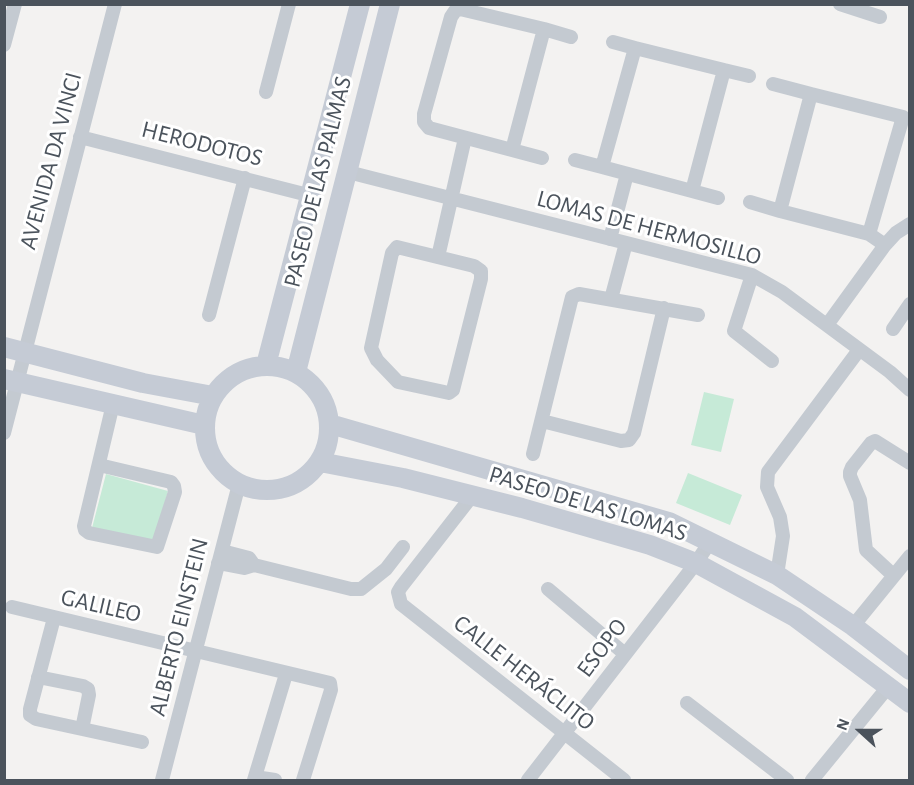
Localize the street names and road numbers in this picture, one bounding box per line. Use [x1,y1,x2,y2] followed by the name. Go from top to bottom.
[14,69,88,253] street label: AVENIDA DA VINCI
[278,74,358,290] street label: PASEO DE LAS PALMAS
[139,115,265,173] street label: HERODOTOS
[534,184,764,272] street label: LOMAS DE HERMOSILLO
[486,460,690,548] street label: PASEO DE LAS LOMAS
[143,535,215,719] street label: ALBERTO EINSTEIN
[58,583,144,629] street label: GALILEO
[448,609,600,737] street label: CALLE HERÁCLITO
[571,613,633,683] street label: ESOPO

